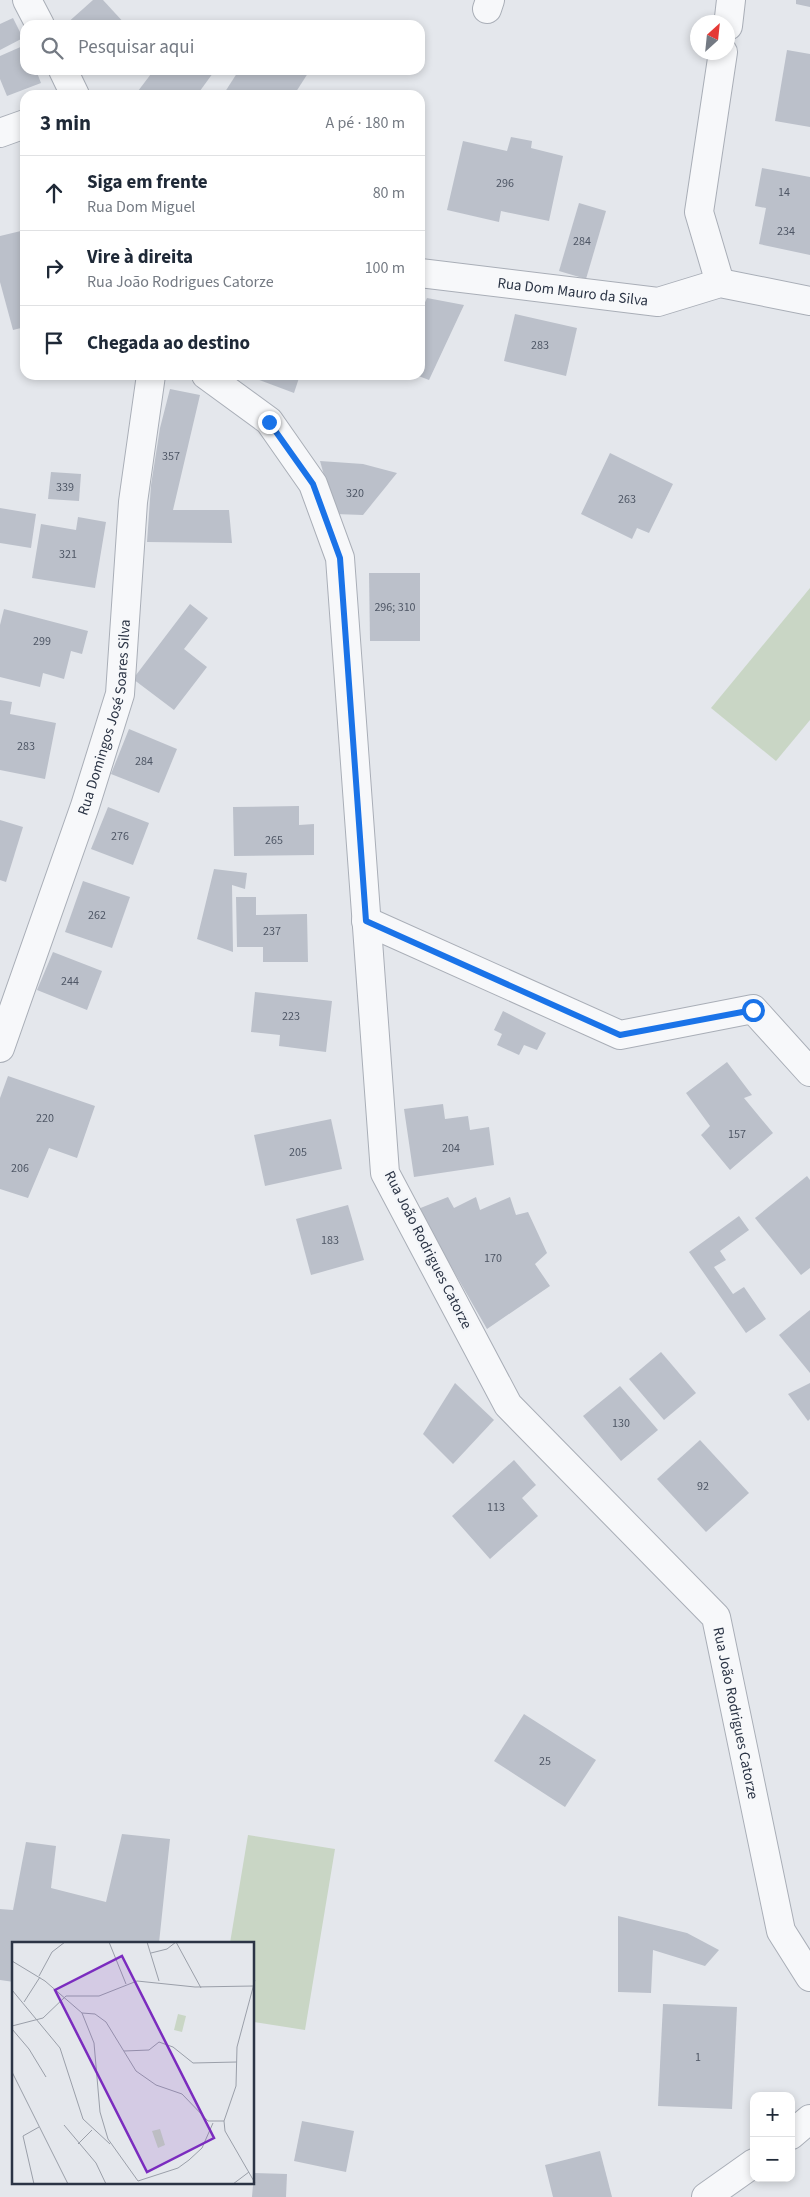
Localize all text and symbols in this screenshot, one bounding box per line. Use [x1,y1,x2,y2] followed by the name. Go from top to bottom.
[690,15,735,60] north arrow
[20,20,425,75] search box
[38,34,66,62] icon: search
[78,34,194,61] text: Pesquisar aqui
[40,108,91,138] text: 3 min
[326,112,405,134] text: A pé · 180 m
[87,169,208,196] text: Siga em frente
[496,175,514,192] house number: 296
[40,179,68,207] icon: ahead
[373,182,405,204] text: 80 m
[778,184,790,201] house number: 14
[87,196,195,218] text: Rua Dom Miguel
[777,223,795,240] house number: 234
[573,233,591,250] house number: 284
[87,244,193,271] text: Vire à direita
[40,254,68,282] icon: right
[365,257,405,279] text: 100 m
[87,271,274,293] text: Rua João Rodrigues Catorze
[496,272,649,311] street label: Rua Dom Mauro da Silva
[40,329,68,357] icon: arrive
[87,330,250,357] text: Chegada ao destino
[531,337,549,354] house number: 283
[258,411,281,434] route end
[162,448,180,465] house number: 357
[56,479,74,496] house number: 339
[346,485,364,502] house number: 320
[618,491,636,508] house number: 263
[59,546,77,563] house number: 321
[374,599,416,616] house number: 296; 310
[72,619,136,818] street label: Rua Domingos José Soares Silva
[33,633,51,650] house number: 299
[17,738,35,755] house number: 283
[135,753,153,770] house number: 284
[111,828,129,845] house number: 276
[265,832,283,849] house number: 265
[88,907,106,924] house number: 262
[263,923,281,940] house number: 237
[61,973,79,990] house number: 244
[742,999,765,1022] route start
[282,1008,300,1025] house number: 223
[36,1110,54,1127] house number: 220
[728,1126,746,1143] house number: 157
[442,1140,460,1157] house number: 204
[289,1144,307,1161] house number: 205
[11,1160,29,1177] house number: 206
[379,1167,477,1333] street label: Rua João Rodrigues Catorze
[321,1232,339,1249] house number: 183
[484,1250,502,1267] house number: 170
[612,1415,630,1432] house number: 130
[697,1478,709,1495] house number: 92
[487,1499,505,1516] house number: 113
[708,1625,764,1801] street label: Rua João Rodrigues Catorze
[539,1753,551,1770] house number: 25
[12,1942,255,2184] inset map
[695,2049,701,2066] house number: 1
[750,2092,795,2182] map controls
[750,2092,795,2137] button: +
[750,2137,795,2182] button: −

